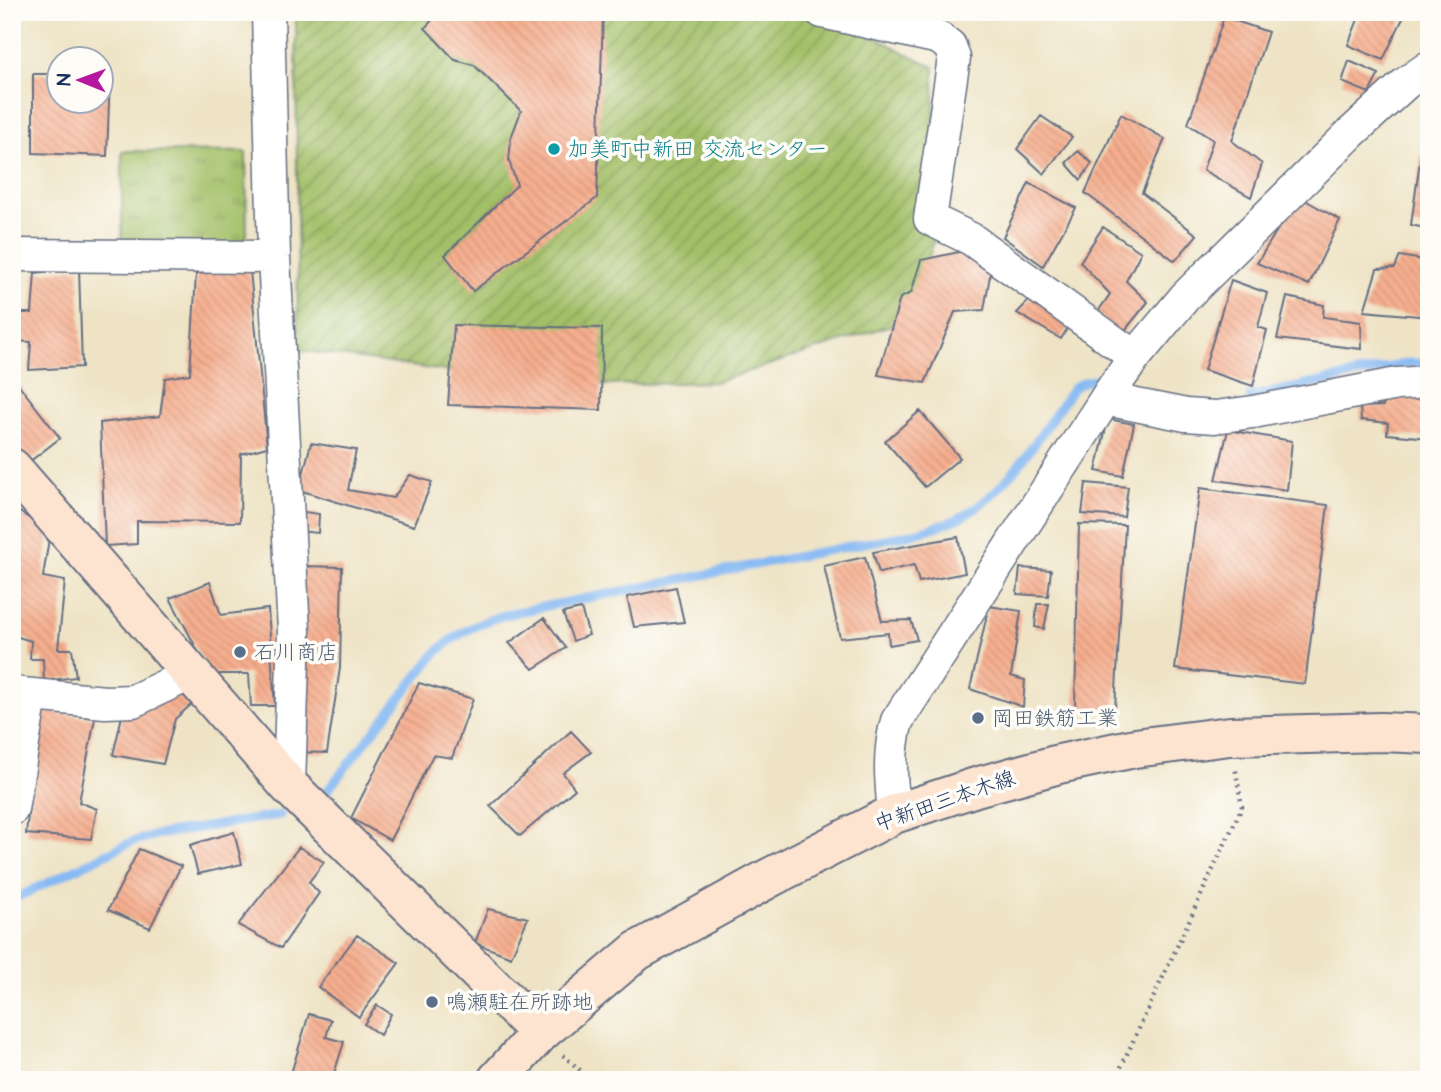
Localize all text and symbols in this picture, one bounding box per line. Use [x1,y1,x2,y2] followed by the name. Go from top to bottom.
[46,46,116,116] north arrow
[51,73,78,86] text: N
[568,135,828,164] place label: 加美町中新田 交流センター
[546,141,562,157] marker: 加美町中新田 交流センター
[254,638,338,667] place label: 石川商店
[232,644,248,660] marker: 石川商店
[992,704,1118,733] place label: 岡田鉄筋工業
[970,710,986,726] marker: 岡田鉄筋工業
[871,763,1019,839] street label: 中新田三本木線
[446,988,593,1017] place label: 鳴瀬駐在所跡地
[424,994,440,1010] marker: 鳴瀬駐在所跡地

